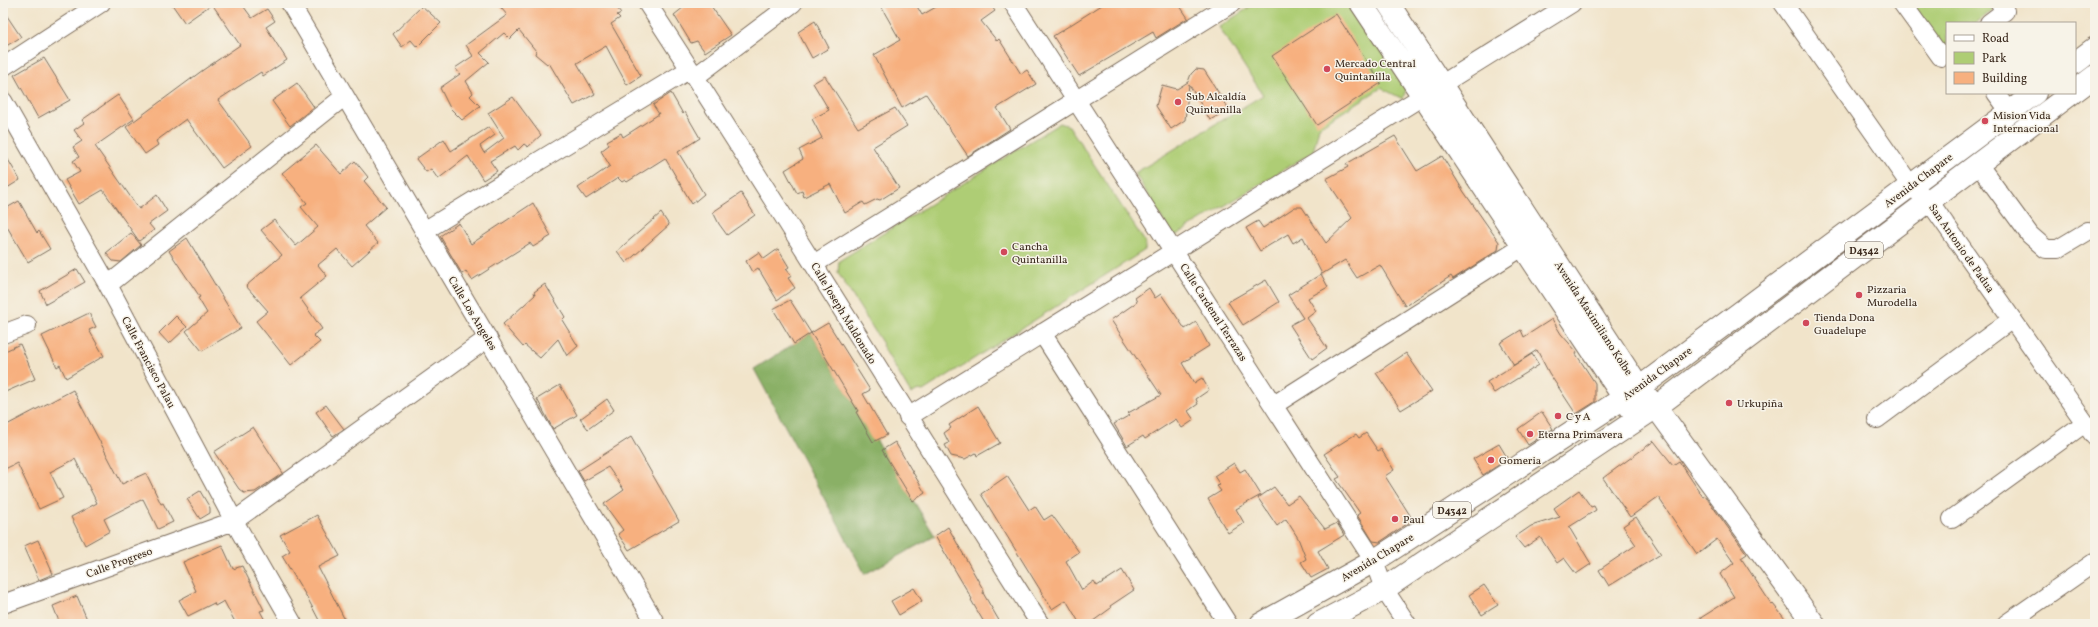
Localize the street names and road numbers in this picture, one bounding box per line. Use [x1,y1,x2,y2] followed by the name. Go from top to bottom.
[1881,150,1956,212] street label: Avenida Chapare
[1924,201,1997,297] street label: San Antonio de Padua
[1845,242,1883,258] road number: D4342
[1550,259,1635,379] street label: Avenida Maximiliano Kolbe
[806,260,879,368] street label: Calle Joseph Maldonado
[1175,261,1250,365] street label: Calle Cardenal Terrazas
[444,274,500,354] street label: Calle Los Angeles
[117,314,178,411] street label: Calle Francisco Palau
[1620,344,1696,405] street label: Avenida Chapare
[1433,502,1471,518] road number: D4342
[1339,531,1417,586] street label: Avenida Chapare
[84,544,155,582] street label: Calle Progreso

